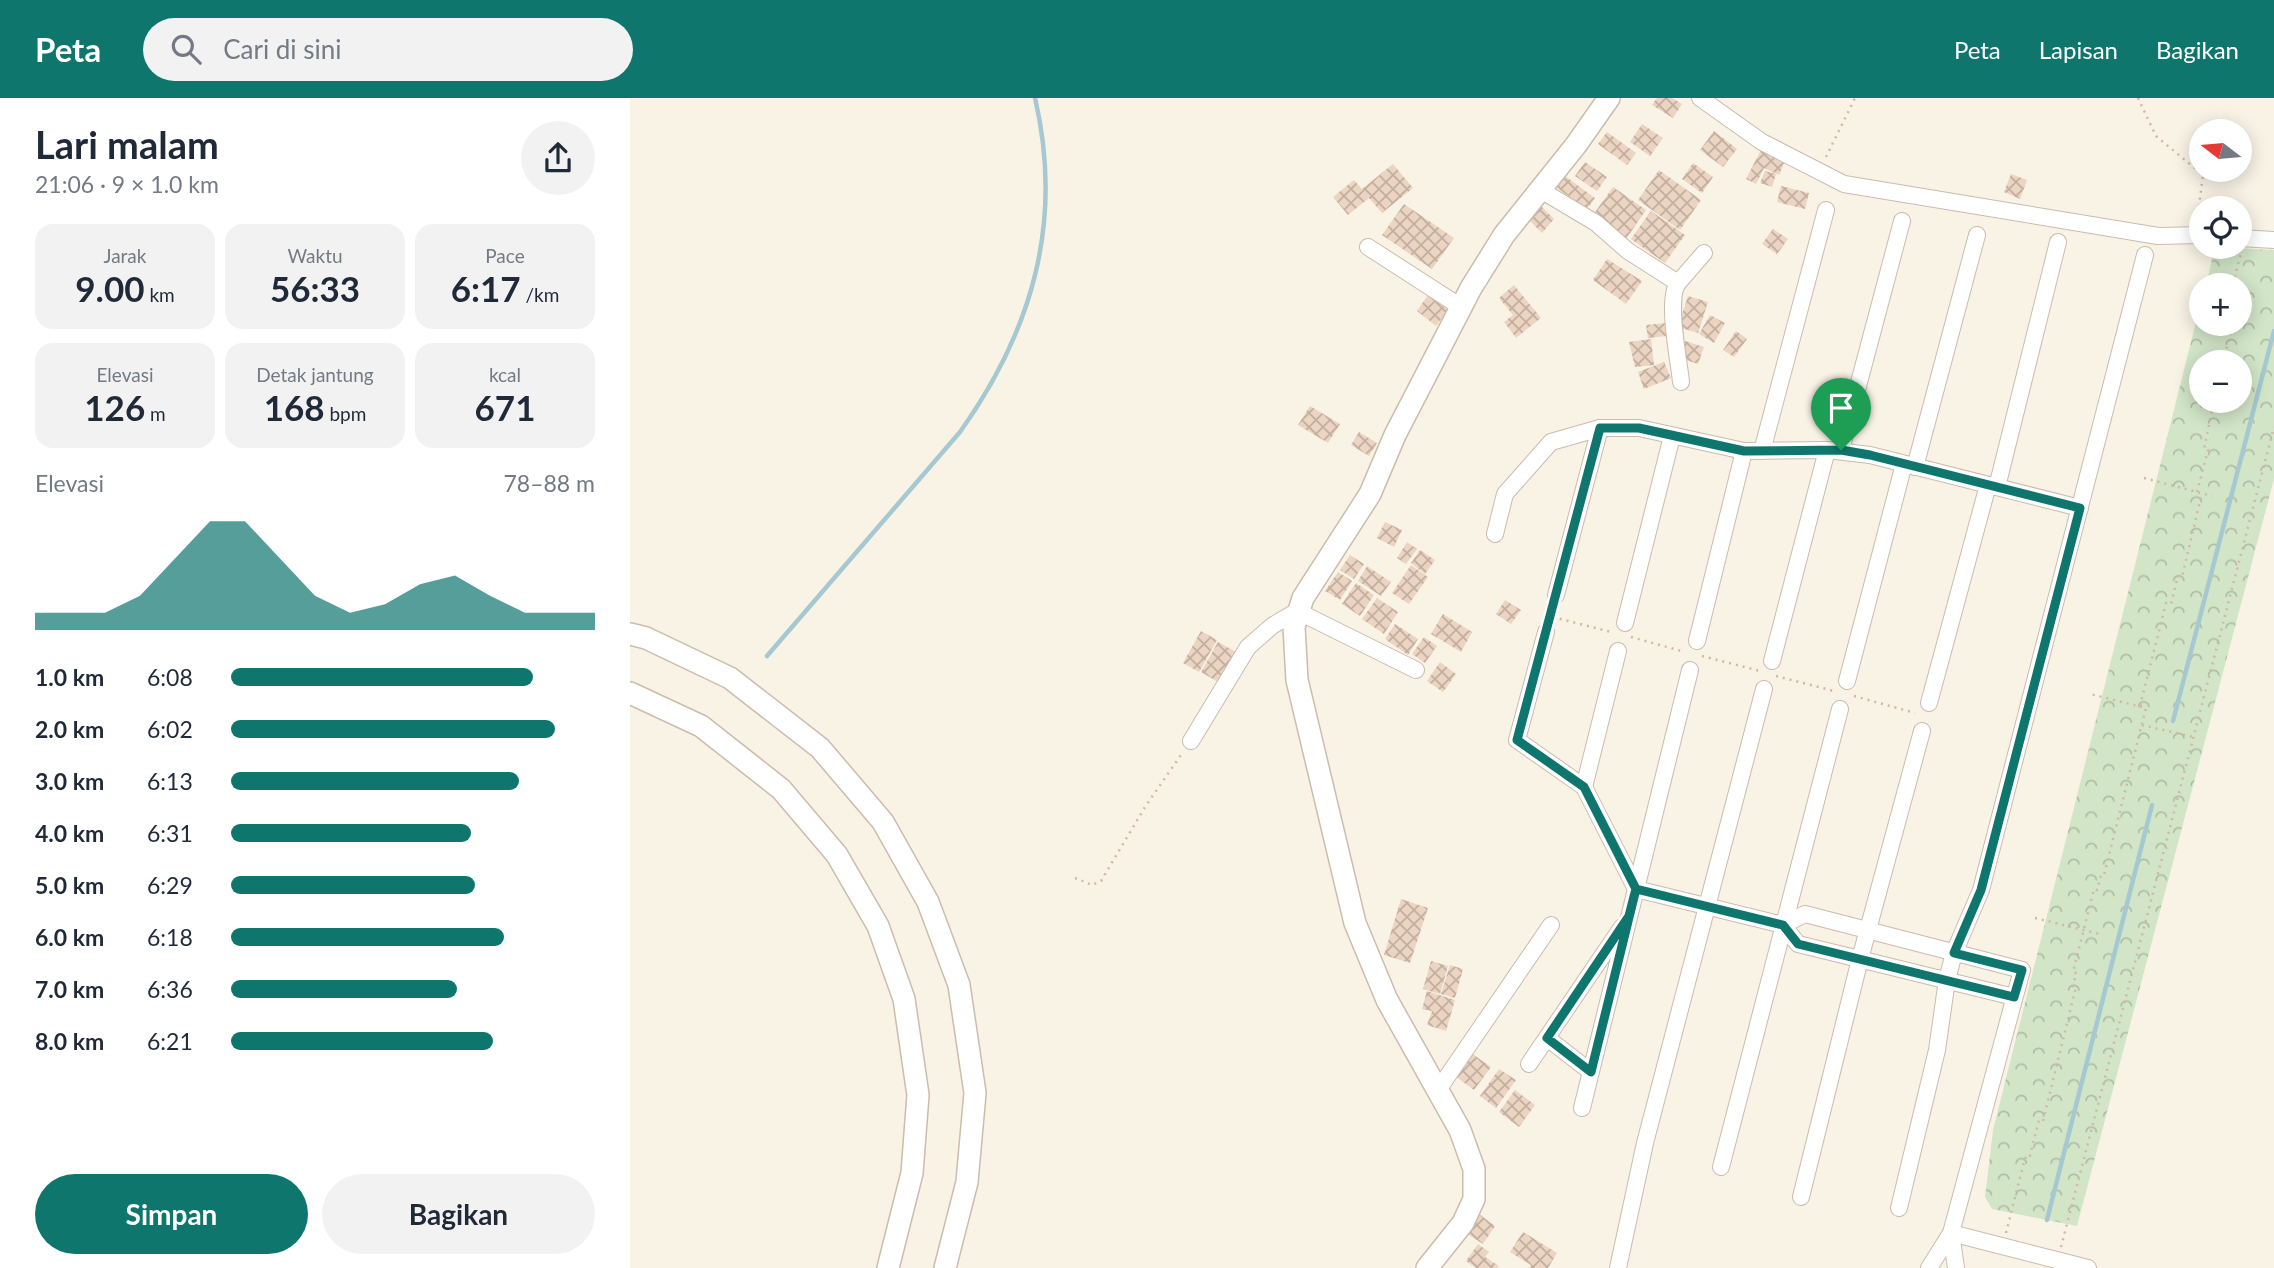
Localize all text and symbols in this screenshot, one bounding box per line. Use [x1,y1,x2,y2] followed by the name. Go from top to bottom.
[143,18,633,81] search box
[35,29,101,69] text: Peta
[167,30,205,68] icon: search
[223,33,342,65] text: Cari di sini
[1954,35,2001,64] text: Peta
[2039,35,2118,64] text: Lapisan
[2156,35,2239,64] text: Bagikan
[2189,119,2252,182] north arrow
[2189,119,2252,413] map controls
[35,121,219,167] text: Lari malam
[521,121,595,195] button: share
[35,170,219,198] text: 21:06 · 9 × 1.0 km
[2189,196,2252,259] button: locate
[104,244,146,267] text: Jarak
[287,244,343,267] text: Waktu
[485,244,525,267] text: Pace
[75,267,145,309] text: 9.00
[270,267,360,309] text: 56:33
[451,267,521,309] text: 6:17
[2189,273,2252,336] button: +
[145,283,175,306] text: km
[521,283,559,306] text: /km
[2189,350,2252,413] button: −
[96,363,154,386] text: Elevasi
[256,363,374,386] text: Detak jantung
[489,363,521,386] text: kcal
[1811,378,1871,450] pin
[84,386,145,428] text: 126
[264,386,325,428] text: 168
[475,386,535,428] text: 671
[1822,389,1860,427] icon: arrive
[145,402,166,425] text: m
[325,402,366,425] text: bpm
[35,469,104,497] text: Elevasi
[503,469,595,497] text: 78–88 m
[35,663,104,691] text: 1.0 km
[147,663,193,691] text: 6:08
[35,715,104,743] text: 2.0 km
[147,715,193,743] text: 6:02
[35,767,104,795] text: 3.0 km
[147,767,193,795] text: 6:13
[35,819,104,847] text: 4.0 km
[147,819,193,847] text: 6:31
[35,871,104,899] text: 5.0 km
[147,871,193,899] text: 6:29
[35,923,104,951] text: 6.0 km
[147,923,193,951] text: 6:18
[35,975,104,1003] text: 7.0 km
[147,975,193,1003] text: 6:36
[35,1027,104,1055] text: 8.0 km
[147,1027,193,1055] text: 6:21
[35,1174,308,1254] button: Simpan
[322,1174,595,1254] button: Bagikan

